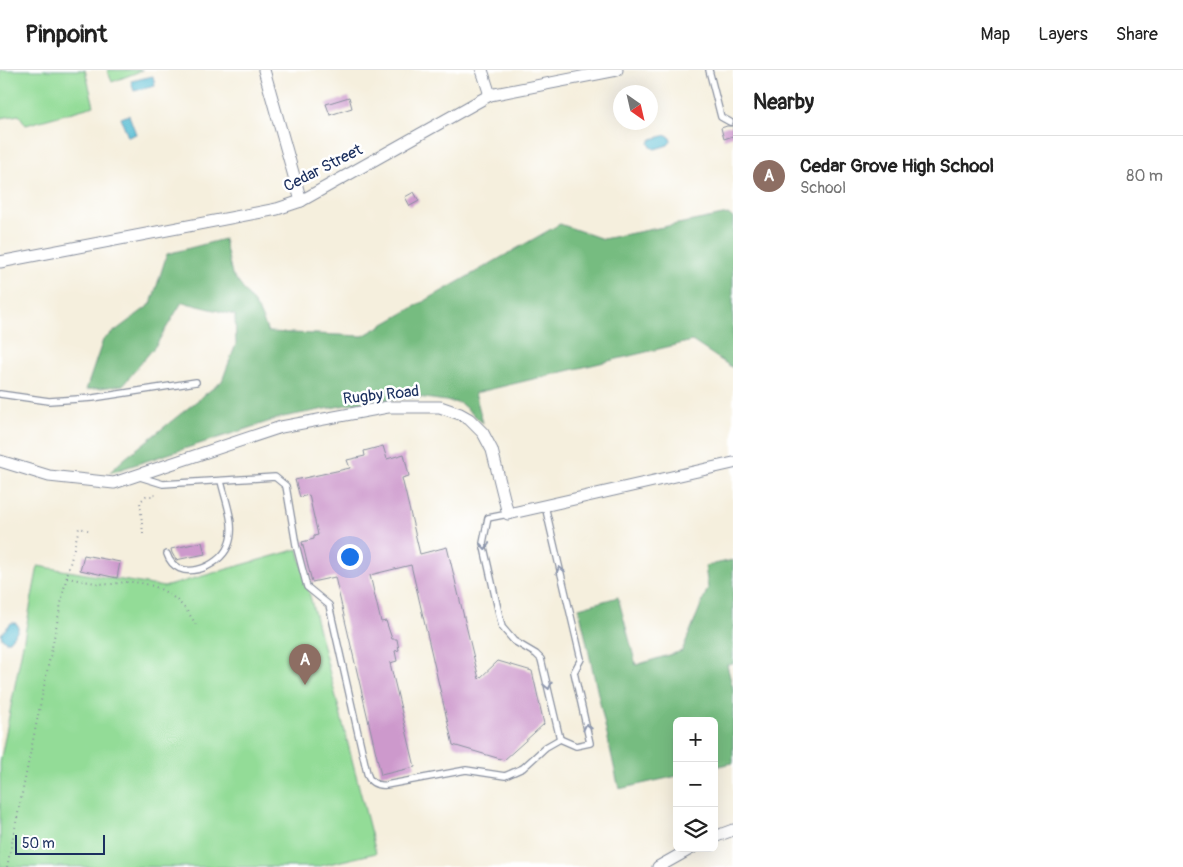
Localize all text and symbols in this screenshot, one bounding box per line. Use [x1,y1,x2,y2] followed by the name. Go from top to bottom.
[25,20,107,49] text: Pinpoint
[981,23,1010,46] text: Map
[1038,23,1088,46] text: Layers
[1116,23,1158,46] text: Share
[613,85,658,130] north arrow
[753,89,814,116] text: Nearby
[280,139,366,196] street label: Cedar Street
[800,154,994,178] text: Cedar Grove High School
[764,166,774,186] text: A
[1126,166,1163,186] text: 80 m
[800,178,846,198] text: School
[342,381,420,409] street label: Rugby Road
[479,543,490,551] one-way arrow
[337,544,363,570] your location
[555,565,566,574] one-way arrow
[289,644,321,685] pin: A
[542,682,553,691] one-way arrow
[673,717,718,852] map controls
[673,717,718,762] button: +
[582,722,593,731] one-way arrow
[673,762,718,807] button: −
[673,807,718,852] button: layers
[15,832,105,855] scale bar
[22,835,55,852] text: 50 m

